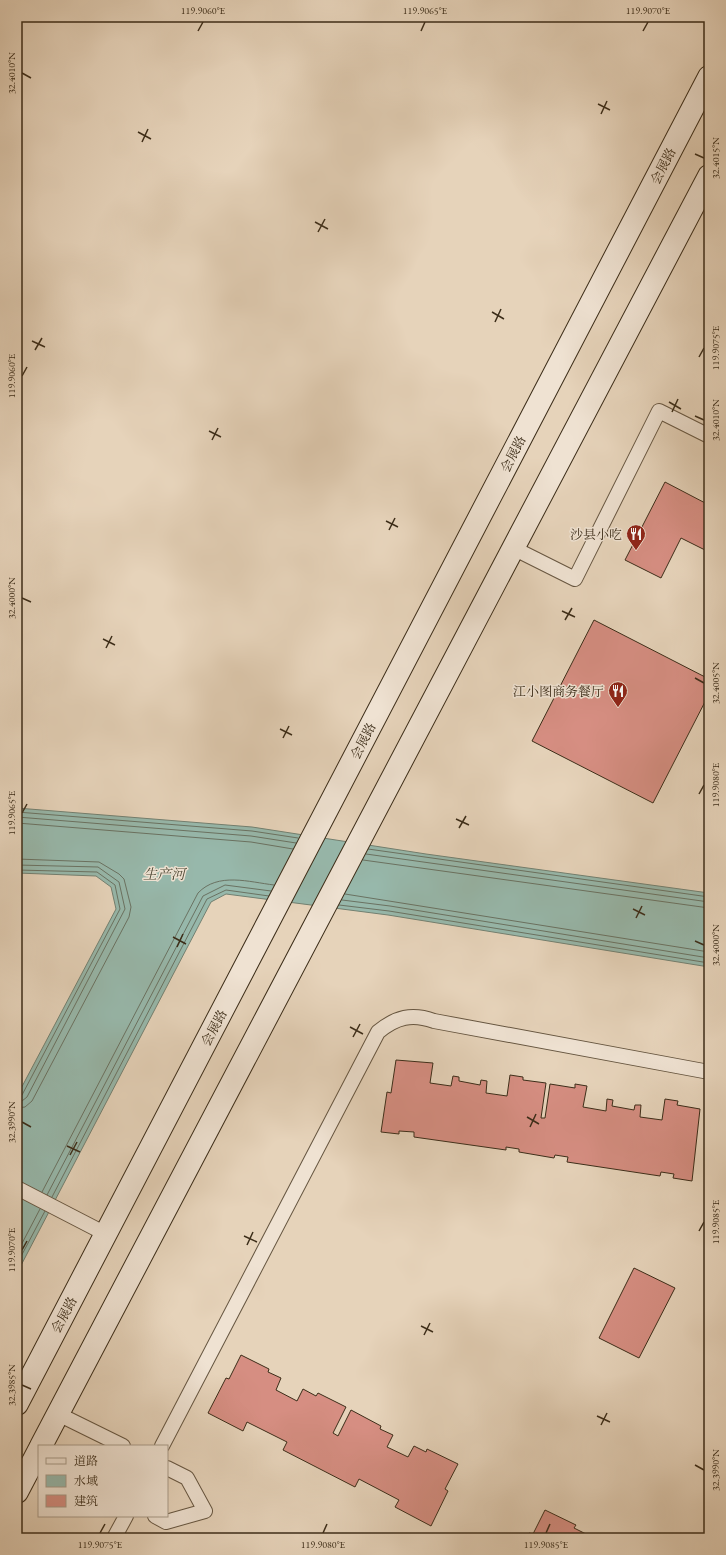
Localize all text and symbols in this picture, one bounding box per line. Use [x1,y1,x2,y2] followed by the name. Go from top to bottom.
[181,4,226,17] text: 119.9060°E
[403,4,448,17] text: 119.9065°E
[626,4,671,17] text: 119.9070°E
[5,52,18,94] text: 32.4010°N
[709,137,722,179] text: 32.4015°N
[647,145,679,187] street label: 会展路
[709,325,722,370] text: 119.9075°E
[5,353,18,398] text: 119.9060°E
[709,399,722,441] text: 32.4010°N
[497,433,529,475] street label: 会展路
[625,523,647,551] restaurant icon: 沙县小吃
[570,526,622,543] place label: 沙县小吃
[5,577,18,619] text: 32.4000°N
[709,662,722,704] text: 32.4005°N
[607,680,629,708] restaurant icon: 江小图商务餐厅
[513,683,604,700] place label: 江小图商务餐厅
[347,720,379,762] street label: 会展路
[709,762,722,807] text: 119.9080°E
[5,790,18,835] text: 119.9065°E
[143,865,188,883] water label: 生产河
[709,924,722,966] text: 32.4000°N
[197,1007,231,1049] street label: 会展路
[5,1101,18,1143] text: 32.3990°N
[709,1199,722,1244] text: 119.9085°E
[5,1227,18,1272] text: 119.9070°E
[47,1294,81,1336] street label: 会展路
[5,1364,18,1406] text: 32.3985°N
[38,1445,168,1517] legend
[709,1449,722,1491] text: 32.3990°N
[74,1453,98,1469] text: 道路
[74,1473,98,1489] text: 水域
[74,1493,98,1509] text: 建筑
[78,1538,123,1551] text: 119.9075°E
[301,1538,346,1551] text: 119.9080°E
[524,1538,569,1551] text: 119.9085°E

